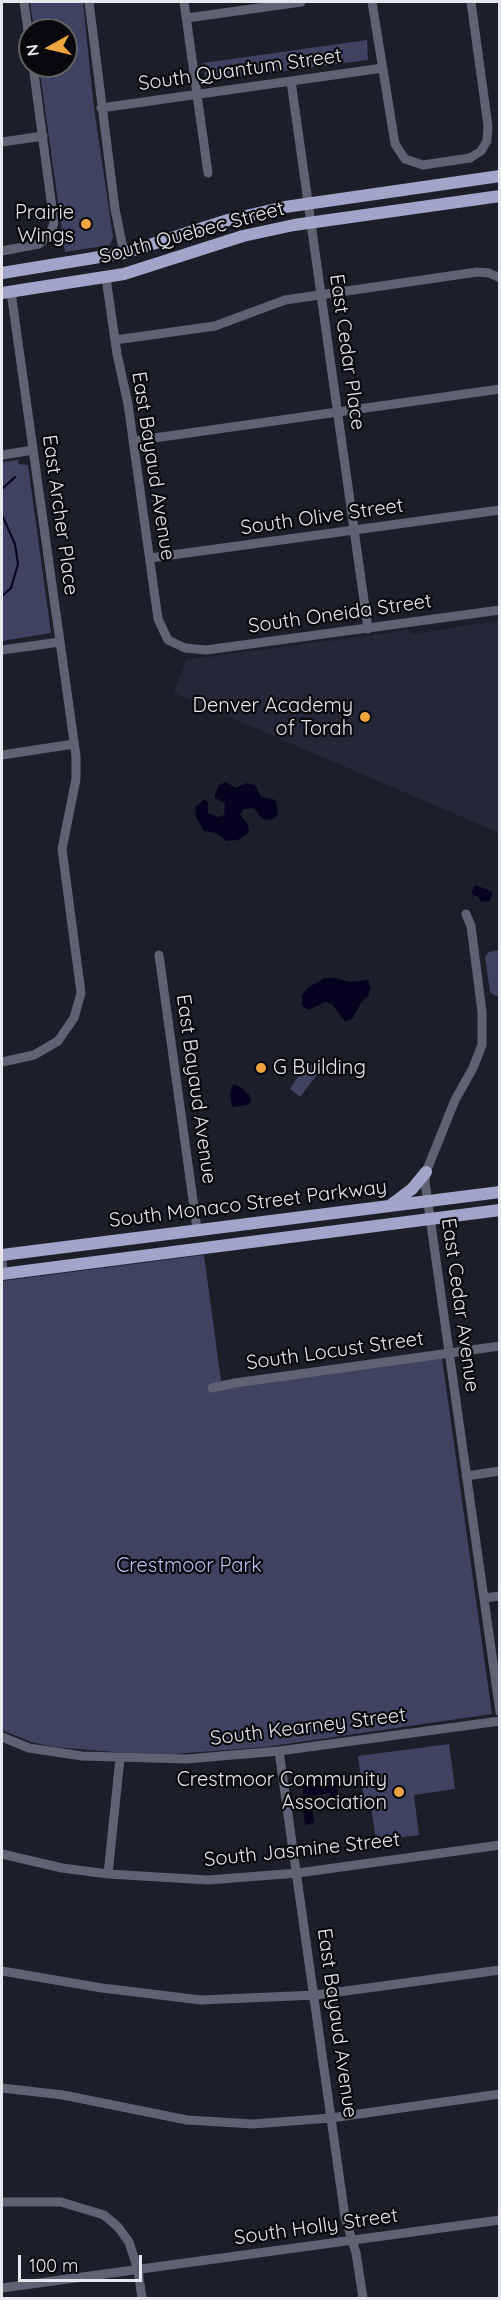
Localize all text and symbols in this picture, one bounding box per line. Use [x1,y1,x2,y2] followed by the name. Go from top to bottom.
[18,18,78,78] north arrow
[21,43,43,57] text: N
[137,44,343,96] street label: South Quantum Street
[97,197,287,269] street label: South Quebec Street
[15,201,74,248] place label: Prairie Wings
[79,217,93,231] marker: Prairie Wings
[324,273,370,431] street label: East Cedar Place
[126,370,180,562] street label: East Bayaud Avenue
[37,433,83,597] street label: East Archer Place
[239,494,405,540] street label: South Olive Street
[247,589,433,639] street label: South Oneida Street
[192,694,353,741] place label: Denver Academy of Torah
[358,710,372,724] marker: Denver Academy of Torah
[171,993,221,1185] street label: East Bayaud Avenue
[273,1056,366,1080] place label: G Building
[254,1061,268,1075] marker: G Building
[108,1175,388,1233] street label: South Monaco Street Parkway
[436,1217,484,1393] street label: East Cedar Avenue
[245,1327,425,1375] street label: South Locust Street
[116,1554,262,1578] park label: Crestmoor Park
[209,1703,407,1751] street label: South Kearney Street
[177,1768,387,1815] place label: Crestmoor Community Association
[392,1785,406,1799] marker: Crestmoor Community Association
[203,1828,401,1872] street label: South Jasmine Street
[312,1927,362,2119] street label: East Bayaud Avenue
[233,2204,399,2250] street label: South Holly Street
[21,2243,146,2281] scale bar
[29,2254,78,2277] text: 100 m

